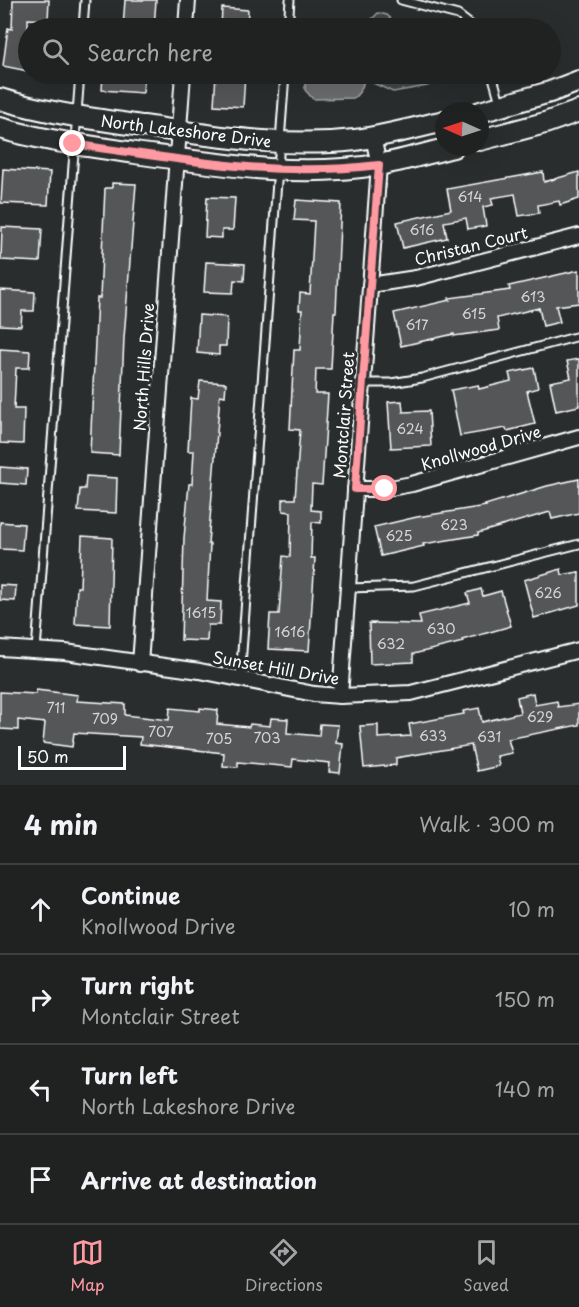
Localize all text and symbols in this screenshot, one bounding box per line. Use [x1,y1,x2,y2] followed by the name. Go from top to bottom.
[18,18,561,84] search box
[39,35,72,68] icon: search
[87,35,213,68] text: Search here
[435,102,489,156] north arrow
[100,108,273,152] street label: North Lakeshore Drive
[59,130,85,156] route end
[458,186,482,207] house number: 614
[410,219,434,240] house number: 616
[412,219,530,271] street label: Christan Court
[521,286,545,307] house number: 613
[127,302,159,432] street label: North Hills Drive
[462,303,486,324] house number: 615
[405,314,429,335] house number: 617
[327,350,359,479] street label: Montclair Street
[396,418,424,439] house number: 624
[418,418,543,476] street label: Knollwood Drive
[371,475,397,501] route start
[440,514,468,535] house number: 623
[385,525,413,546] house number: 625
[534,582,562,603] house number: 626
[186,602,216,623] house number: 1615
[426,618,456,639] house number: 630
[275,621,305,642] house number: 1616
[377,633,405,654] house number: 632
[211,644,341,690] street label: Sunset Hill Drive
[47,697,65,718] house number: 711
[527,706,553,727] house number: 629
[92,708,118,729] house number: 709
[148,721,174,742] house number: 707
[419,725,447,746] house number: 633
[477,726,501,747] house number: 631
[253,727,281,748] house number: 703
[206,728,232,749] house number: 705
[18,743,126,770] scale bar
[27,744,68,768] text: 50 m
[24,805,98,844] text: 4 min
[419,809,555,839] text: Walk · 300 m
[81,878,180,911] text: Continue
[24,893,57,926] icon: ahead
[508,894,555,924] text: 10 m
[81,911,236,941] text: Knollwood Drive
[81,968,194,1001] text: Turn right
[24,983,57,1016] icon: right
[495,984,555,1014] text: 150 m
[81,1001,240,1031] text: Montclair Street
[81,1058,178,1091] text: Turn left
[24,1073,57,1106] icon: left
[495,1074,555,1104] text: 140 m
[81,1091,295,1121] text: North Lakeshore Drive
[24,1163,57,1196] icon: arrive
[81,1163,317,1196] text: Arrive at destination
[70,1236,104,1296] tab: Map
[245,1236,323,1296] tab: Directions
[463,1236,509,1296] tab: Saved

